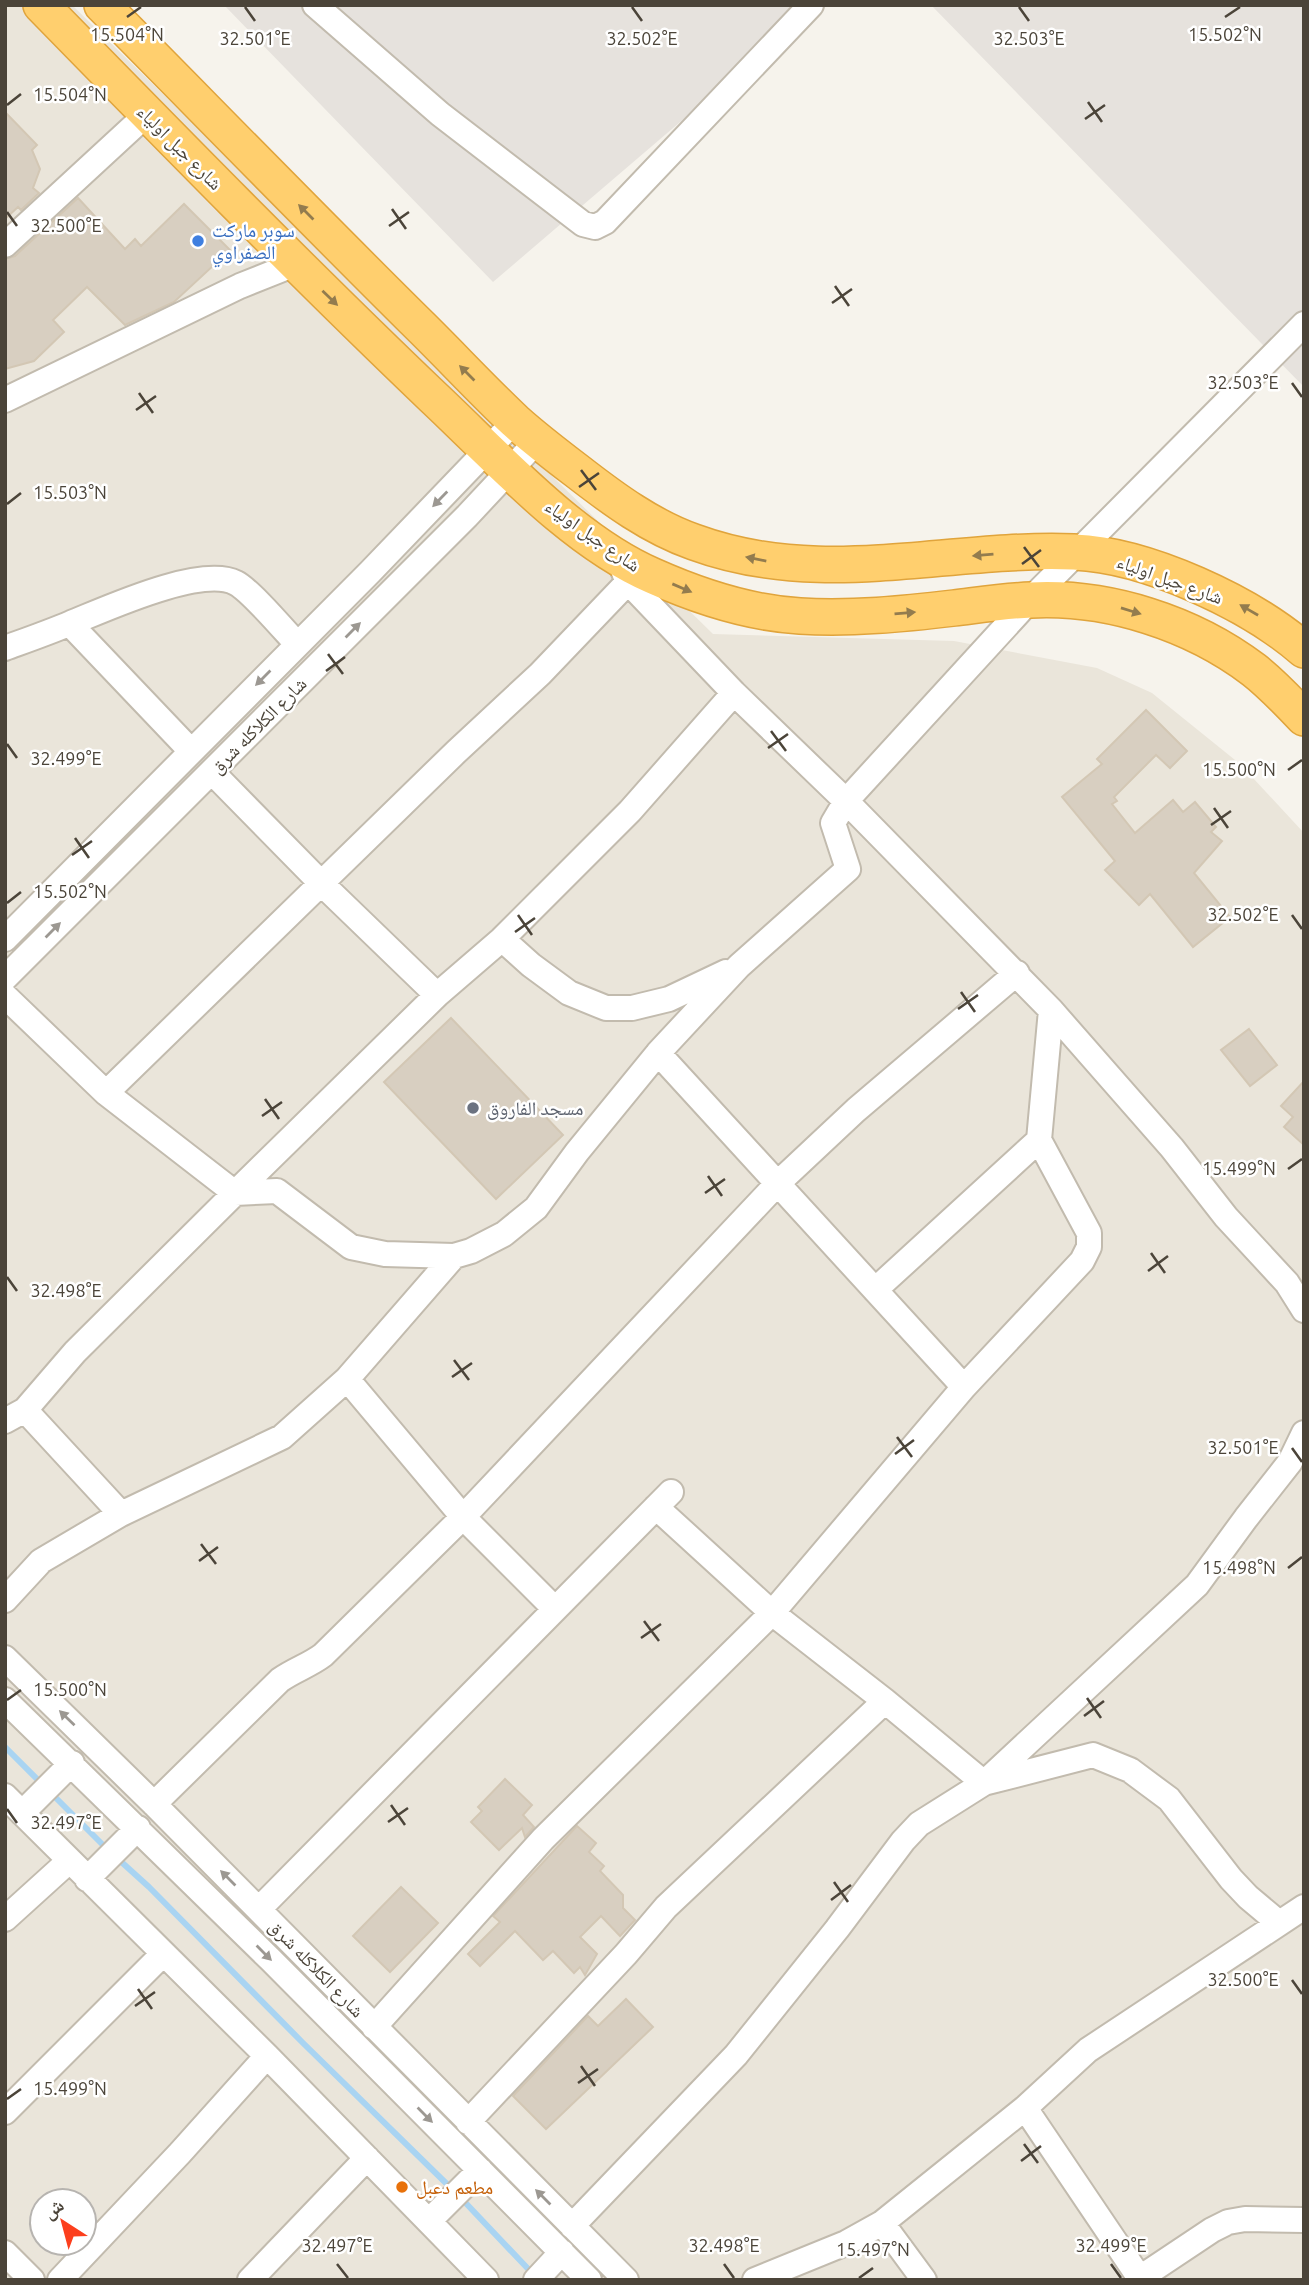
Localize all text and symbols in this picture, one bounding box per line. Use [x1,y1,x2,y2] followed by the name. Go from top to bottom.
[90,24,164,44] text: 15.504°N
[1188,24,1262,44] text: 15.502°N
[219,28,291,48] text: 32.501°E
[606,28,678,48] text: 32.502°E
[993,28,1065,48] text: 32.503°E
[33,84,107,104] text: 15.504°N
[132,100,227,195] street label: شارع جبل اولياء
[298,204,314,221] one-way arrow
[30,215,102,235] text: 32.500°E
[212,219,295,268] place label: سوبر ماركت الصفراوي
[190,233,206,249] marker: سوبر ماركت الصفراوي
[321,289,338,305] one-way arrow
[459,365,476,381] one-way arrow
[1207,372,1279,392] text: 32.503°E
[33,482,107,502] text: 15.503°N
[432,491,449,508] one-way arrow
[541,494,645,577] street label: شارع جبل اولياء
[972,550,994,561] one-way arrow
[1114,550,1226,609] street label: شارع جبل اولياء
[745,554,767,565] one-way arrow
[671,583,692,594] one-way arrow
[1239,604,1258,616] one-way arrow
[1120,606,1141,617] one-way arrow
[894,607,916,618] one-way arrow
[344,622,361,639] one-way arrow
[255,670,272,686] one-way arrow
[205,672,311,778] street label: شارع الكلاكله شرق
[30,748,102,768] text: 32.499°E
[1202,759,1276,779] text: 15.500°N
[33,881,107,901] text: 15.502°N
[1207,904,1279,924] text: 32.502°E
[45,922,61,939] one-way arrow
[487,1097,584,1120] place label: مسجد الفاروق
[465,1100,481,1116] marker: مسجد الفاروق
[1202,1158,1276,1178] text: 15.499°N
[30,1280,102,1300] text: 32.498°E
[1207,1437,1279,1457] text: 32.501°E
[1202,1557,1276,1577] text: 15.498°N
[33,1679,107,1699] text: 15.500°N
[58,1710,75,1727] one-way arrow
[30,1812,102,1832] text: 32.497°E
[220,1870,237,1887] one-way arrow
[264,1915,369,2022] street label: شارع الكلاكله شرق
[256,1945,273,1962] one-way arrow
[1207,1969,1279,1989] text: 32.500°E
[33,2078,107,2098] text: 15.499°N
[416,2106,433,2123] one-way arrow
[416,2176,493,2200] place label: مطعم دعبل
[394,2179,410,2195] marker: مطعم دعبل
[28,2187,98,2257] north arrow
[536,2189,552,2206] one-way arrow
[38,2193,68,2224] text: ش
[301,2235,373,2255] text: 32.497°E
[688,2235,760,2255] text: 32.498°E
[1075,2235,1147,2255] text: 32.499°E
[836,2239,910,2259] text: 15.497°N

